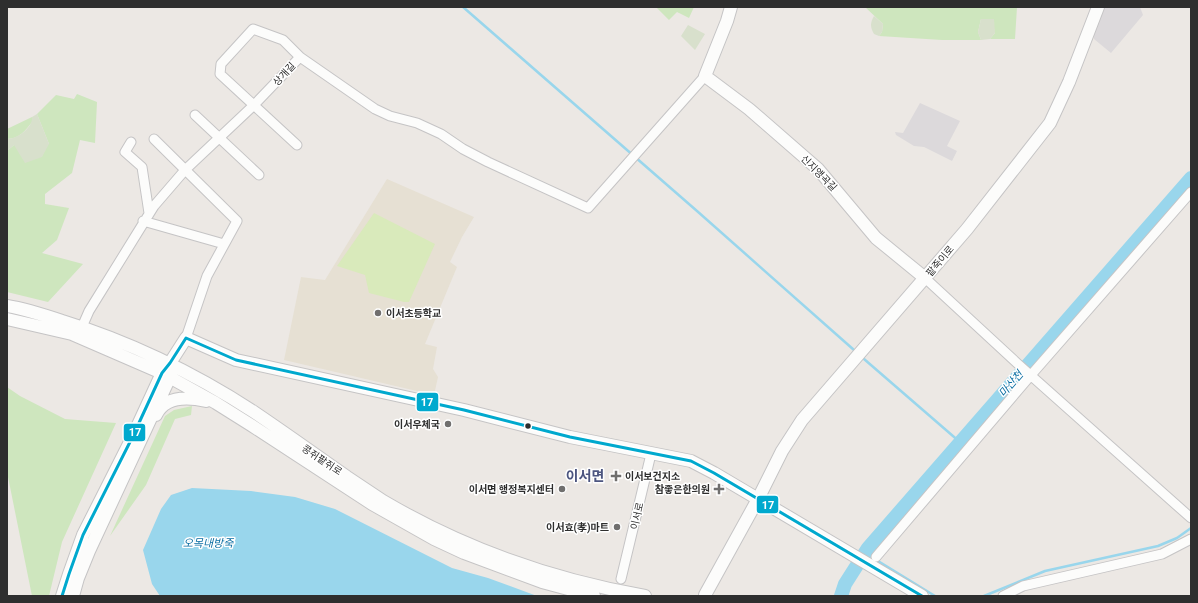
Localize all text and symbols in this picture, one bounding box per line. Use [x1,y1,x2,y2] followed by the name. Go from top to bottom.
[271,60,297,88] street label: 상개길
[799,153,839,193] street label: 신지앵곡길
[924,243,956,279] street label: 팥죽이로
[386,307,441,319] place label: 이서초등학교
[373,308,383,318] marker: 이서초등학교
[996,367,1027,400] water label: 마산천
[416,392,439,412] line badge: 17
[421,396,433,409] text: 17
[394,419,440,430] place label: 이서우체국
[443,419,453,429] marker: 이서우체국
[523,421,533,431] unlabelled marker
[123,423,146,442] line badge: 17
[129,426,141,439] text: 17
[300,443,344,477] street label: 콩쥐팥쥐로
[566,468,604,484] district label: 이서면
[610,470,622,482] marker: 이서보건지소
[625,471,680,482] place label: 이서보건지소
[713,483,725,495] marker: 참좋은한의원
[469,484,554,495] place label: 이서면 행정복지센터
[557,484,567,494] marker: 이서면 행정복지센터
[655,484,710,495] place label: 참좋은한의원
[756,495,779,514] line badge: 17
[762,499,774,512] text: 17
[629,501,645,531] street label: 이서로
[546,522,609,534] place label: 이서효(孝)마트
[612,522,622,532] marker: 이서효(孝)마트
[183,537,234,550] water label: 오목내방죽

